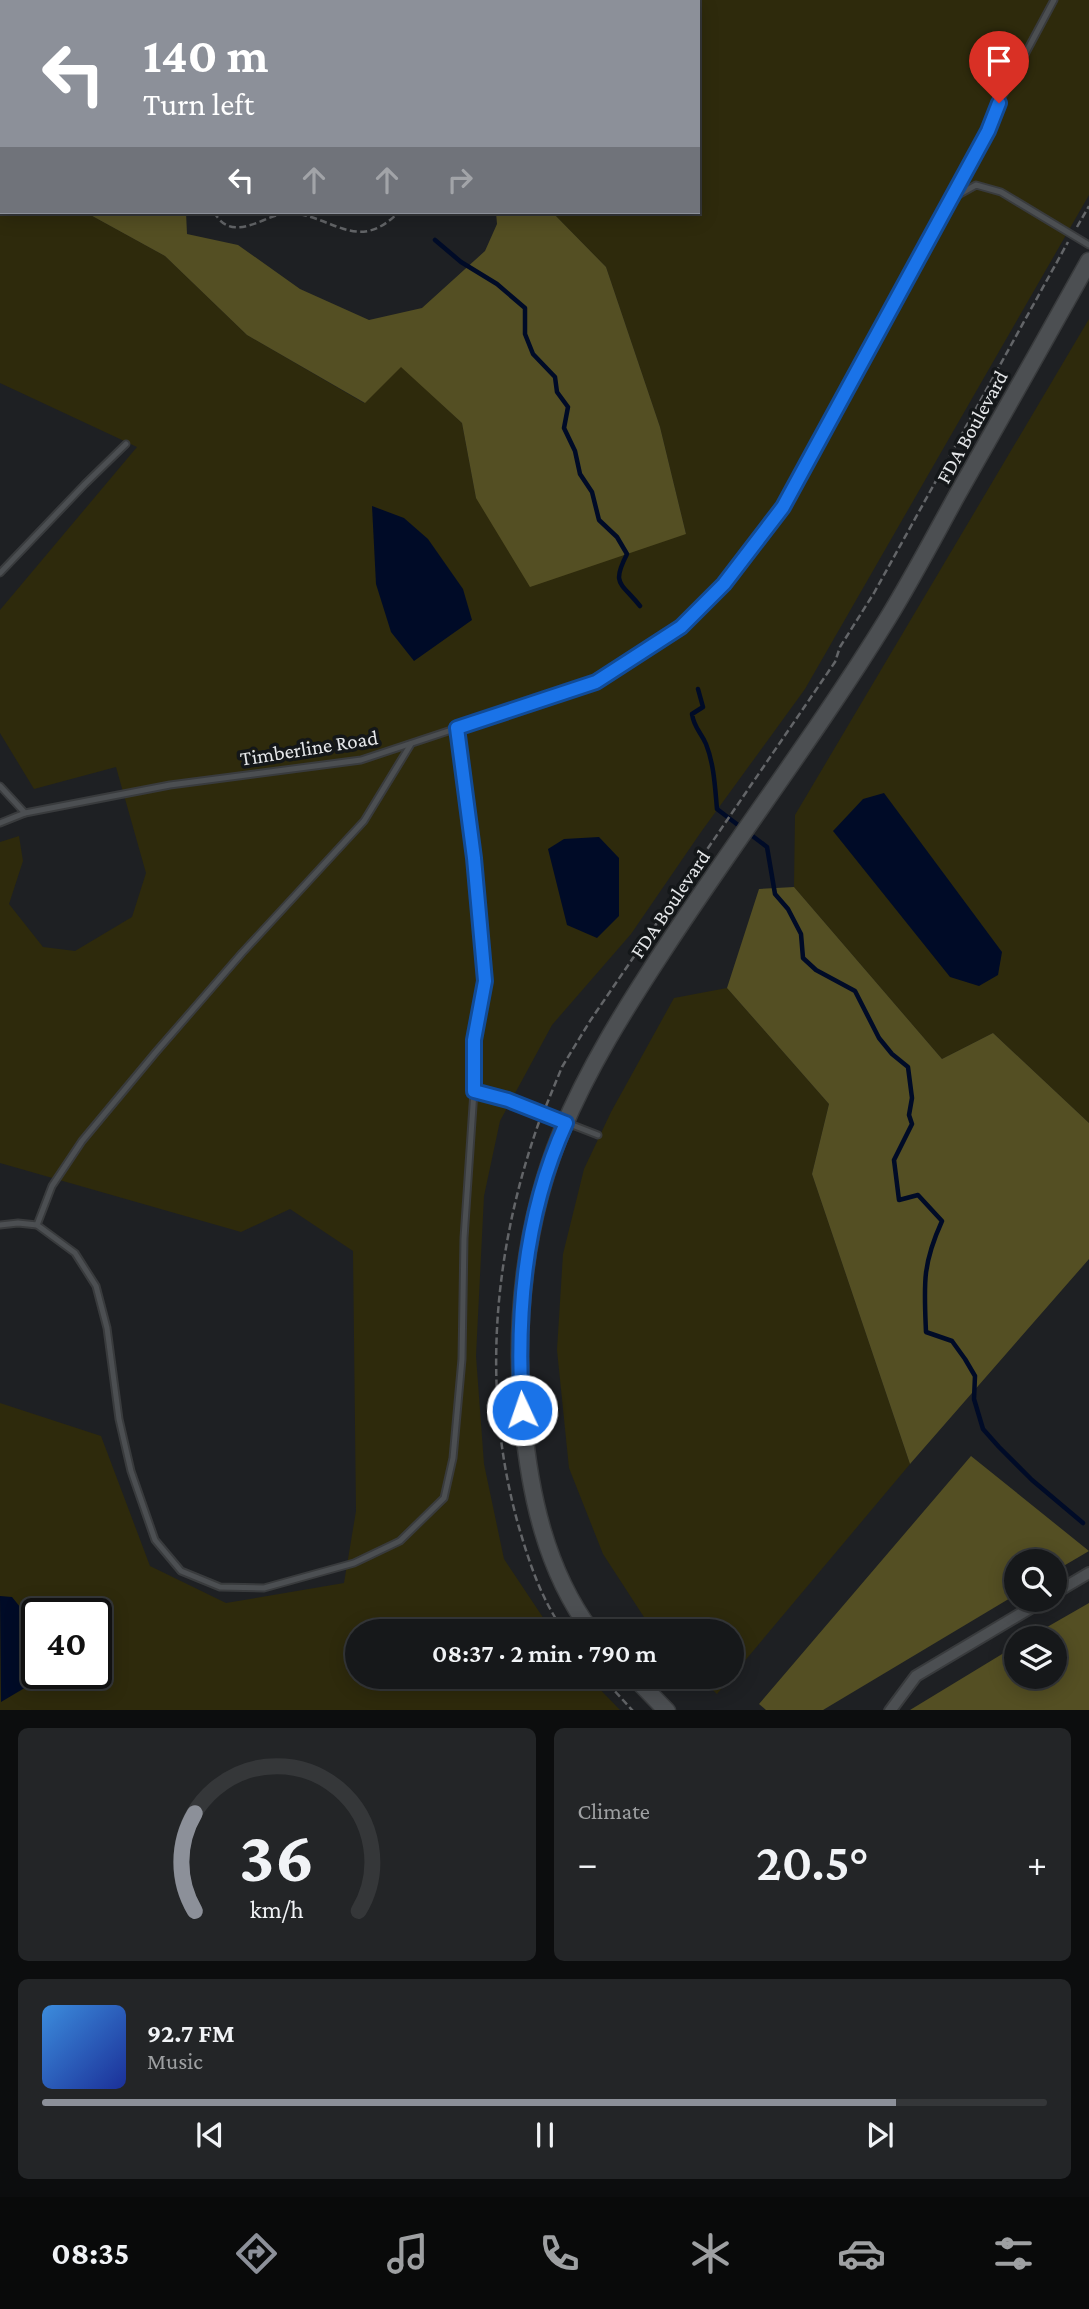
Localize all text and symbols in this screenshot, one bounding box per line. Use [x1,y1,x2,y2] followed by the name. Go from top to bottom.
[28,28,119,119] icon: left
[143,28,268,83] text: 140 m
[969,31,1029,103] pin
[980,42,1018,80] icon: arrive
[143,86,254,122] text: Turn left
[222,161,260,199] icon: left
[295,161,333,199] icon: ahead
[368,161,406,199] icon: ahead
[441,161,479,199] icon: right
[931,366,1013,488] street label: FDA Boulevard
[238,725,380,771] street label: Timberline Road
[625,845,715,963] street label: FDA Boulevard
[485,1373,559,1447] position arrow
[1004,1549,1067,1689] map controls
[1004,1549,1067,1612] button: search
[21,1598,112,1689] speed limit sign: 40
[1004,1626,1067,1689] button: layers
[432,1639,657,1668] text: 08:37 · 2 min · 790 m
[578,1798,650,1824] text: Climate
[239,1816,314,1897] text: 36
[756,1833,869,1891] text: 20.5°
[578,1842,598,1884] text: −
[1027,1842,1047,1884] text: +
[250,1895,304,1922] text: km/h
[147,2019,235,2048] text: 92.7 FM
[147,2048,203,2074] text: Music
[191,2116,229,2154] icon: previous
[526,2116,564,2154] icon: pause
[861,2116,899,2154] icon: next
[232,2229,281,2278] icon: directions
[383,2229,432,2278] icon: music
[535,2229,584,2278] icon: phone
[686,2229,735,2278] icon: climate
[837,2229,886,2278] icon: car
[989,2229,1038,2278] icon: filters
[51,2235,129,2271] text: 08:35

